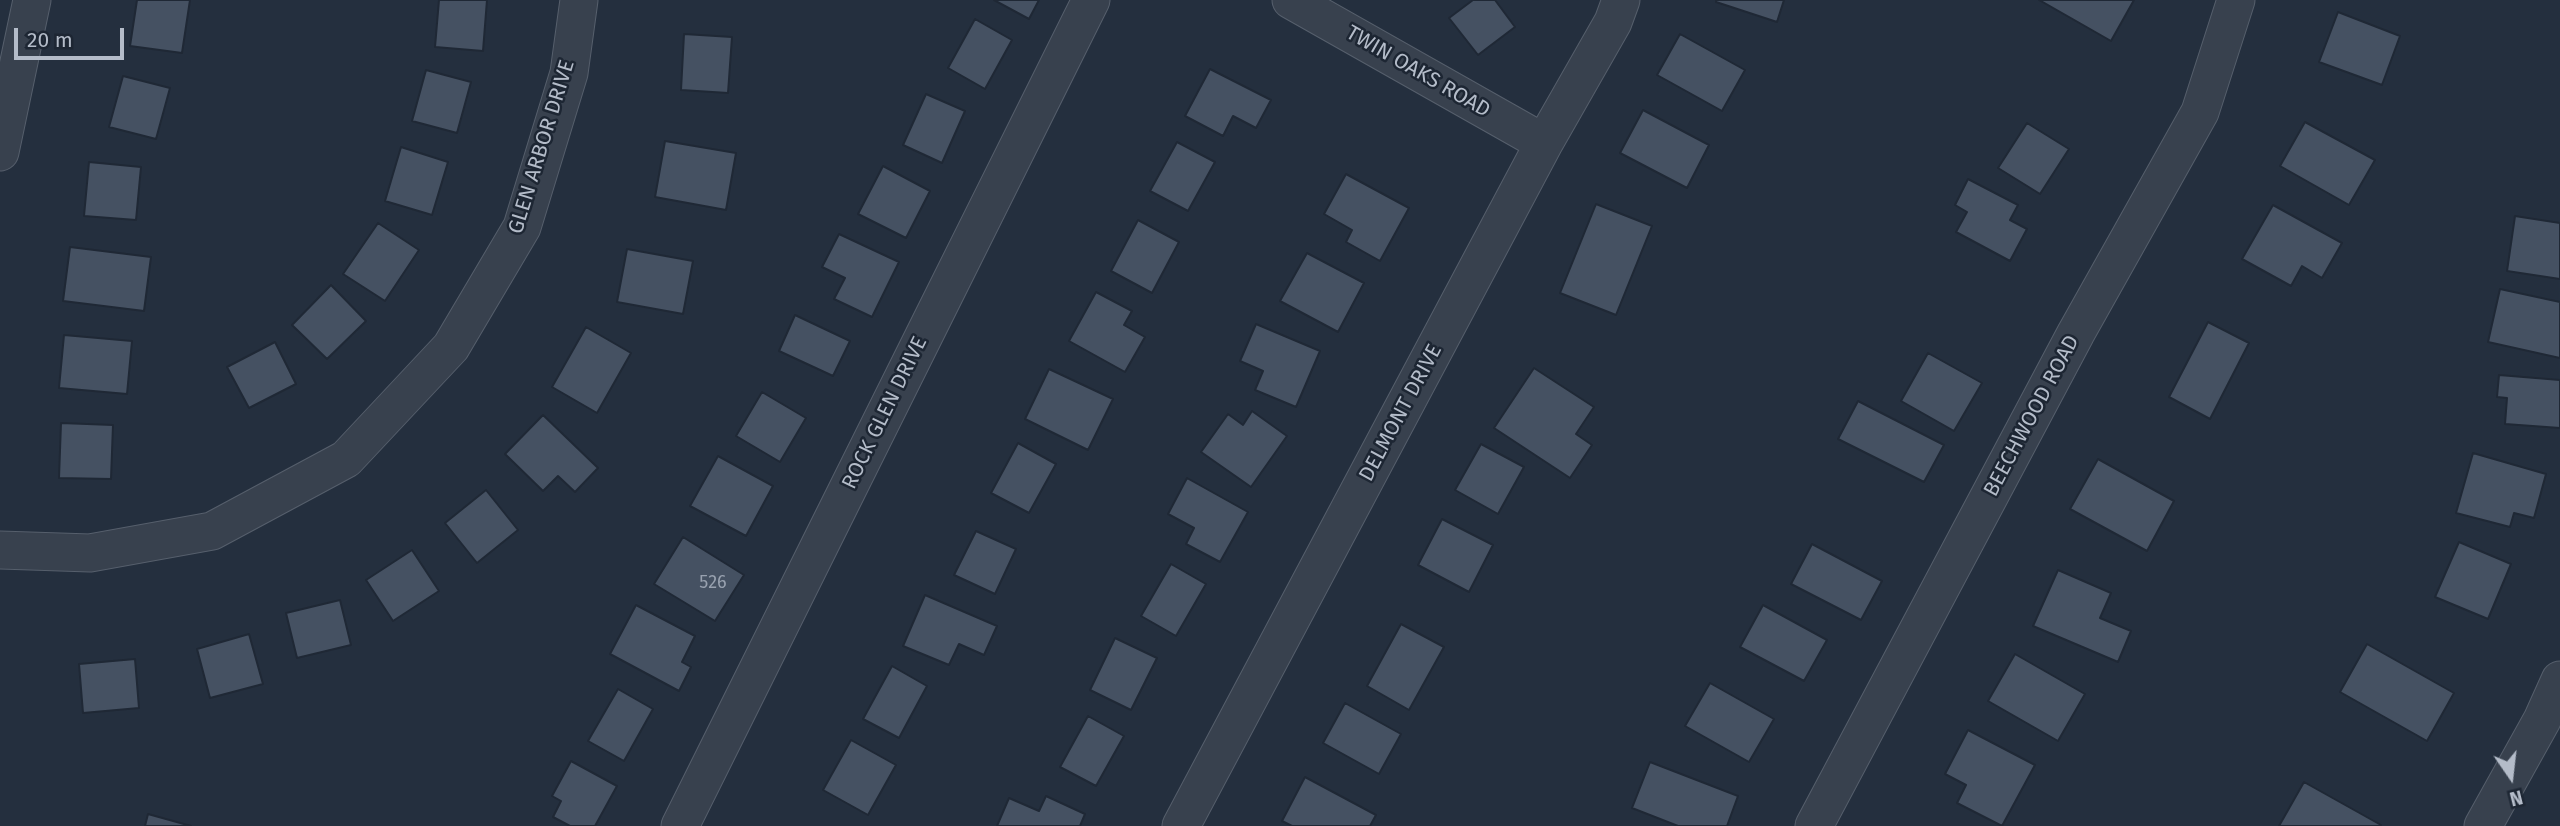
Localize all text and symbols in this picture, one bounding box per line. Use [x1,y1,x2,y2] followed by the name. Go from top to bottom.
[18,14,128,58] scale bar
[1341,21,1495,123] street label: TWIN OAKS ROAD
[27,27,73,53] text: 20 m
[504,57,580,237] street label: GLEN ARBOR DRIVE
[1979,331,2085,501] street label: BEECHWOOD ROAD
[837,332,933,494] street label: ROCK GLEN DRIVE
[1354,340,1448,486] street label: DELMONT DRIVE
[699,572,727,594] house number: 526
[2476,742,2546,812] north arrow
[2507,785,2525,811] text: N

